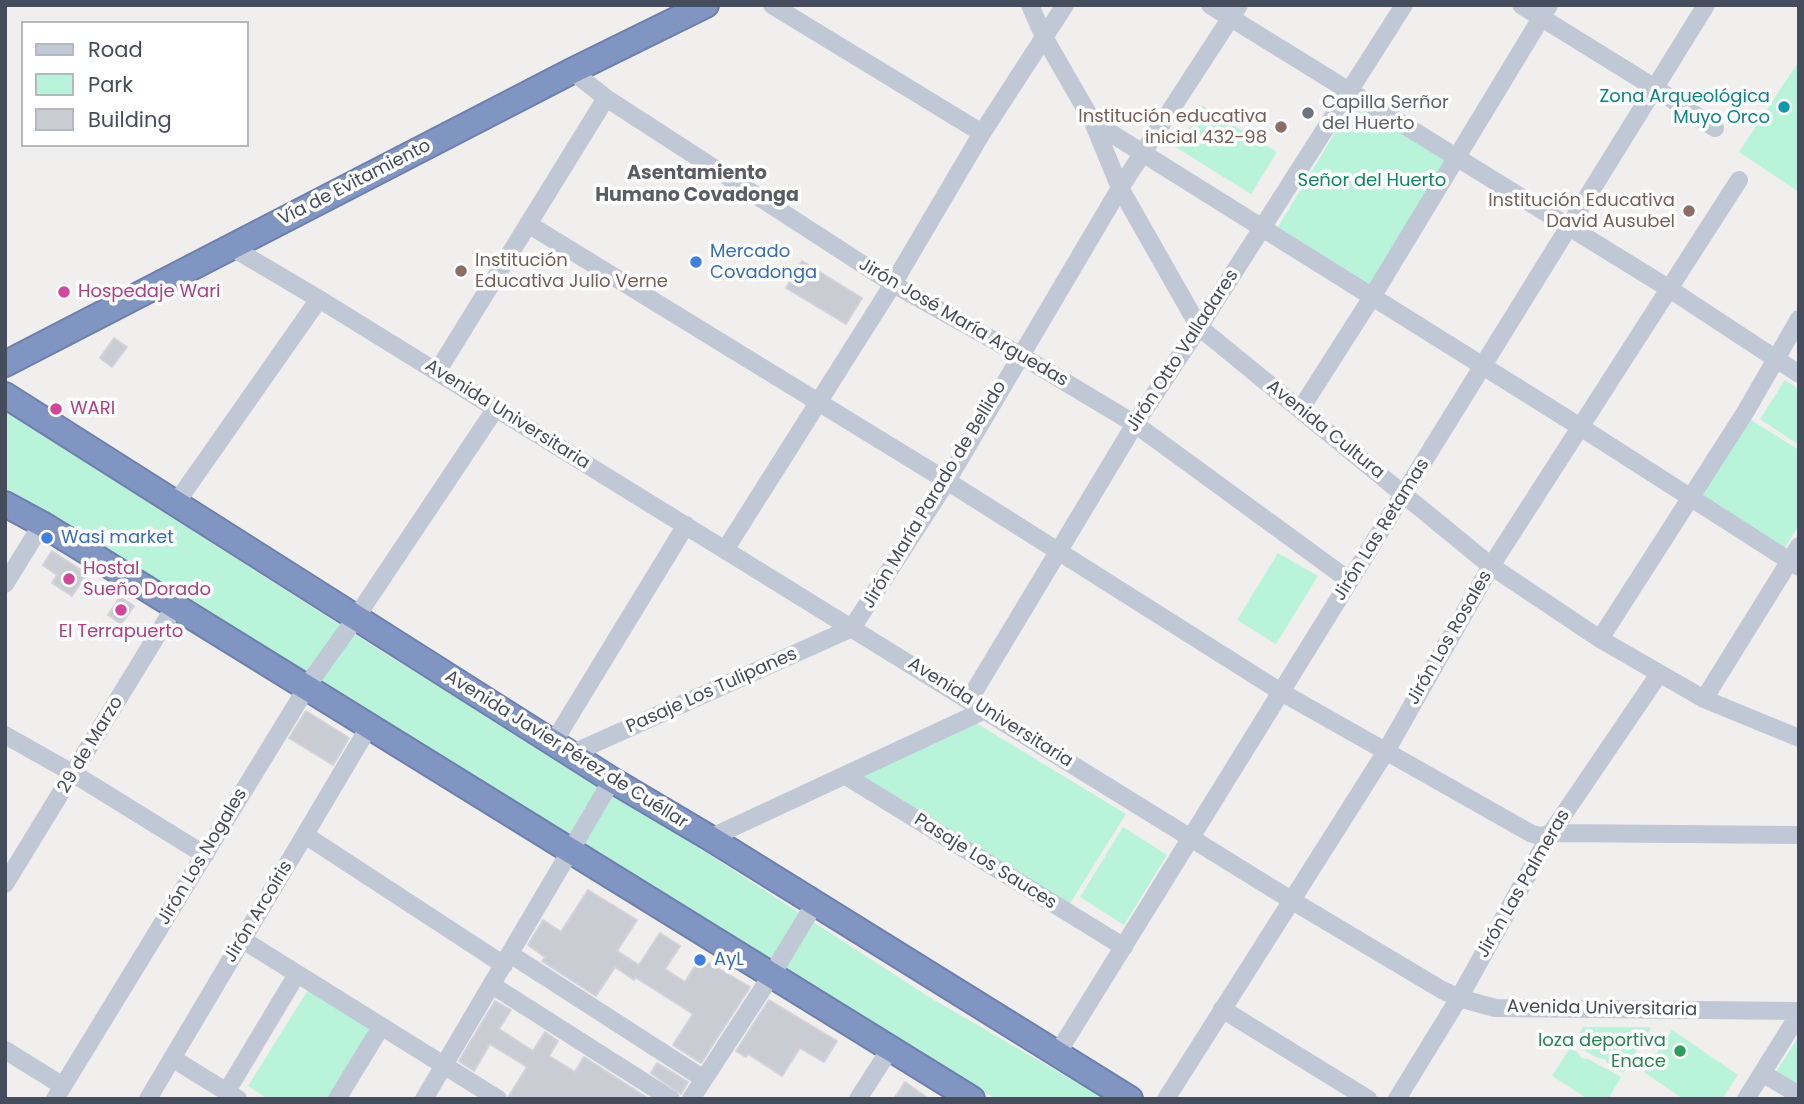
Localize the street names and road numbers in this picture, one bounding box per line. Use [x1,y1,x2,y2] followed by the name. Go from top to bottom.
[275,135,435,231] street label: Vía de Evitamiento
[854,254,1072,392] street label: Jirón José María Arguedas
[1122,266,1244,436] street label: Jirón Otto Valladares
[421,355,593,475] street label: Avenida Universitaria
[1262,376,1388,484] street label: Avenida Cultura
[858,377,1012,613] street label: Jirón María Parado de Bellido
[1329,455,1435,605] street label: Jirón Las Retamas
[1403,567,1497,709] street label: Jirón Los Rosales
[623,644,801,738] street label: Pasaje Los Tulipanes
[904,653,1076,773] street label: Avenida Universitaria
[441,666,691,834] street label: Avenida Javier Pérez de Cuéllar
[54,693,128,797] street label: 29 de Marzo
[154,785,252,929] street label: Jirón Los Nogales
[1473,806,1575,962] street label: Jirón Las Palmeras
[910,809,1060,915] street label: Pasaje Los Sauces
[220,857,298,967] street label: Jirón Arcoíris
[1507,997,1697,1021] street label: Avenida Universitaria

